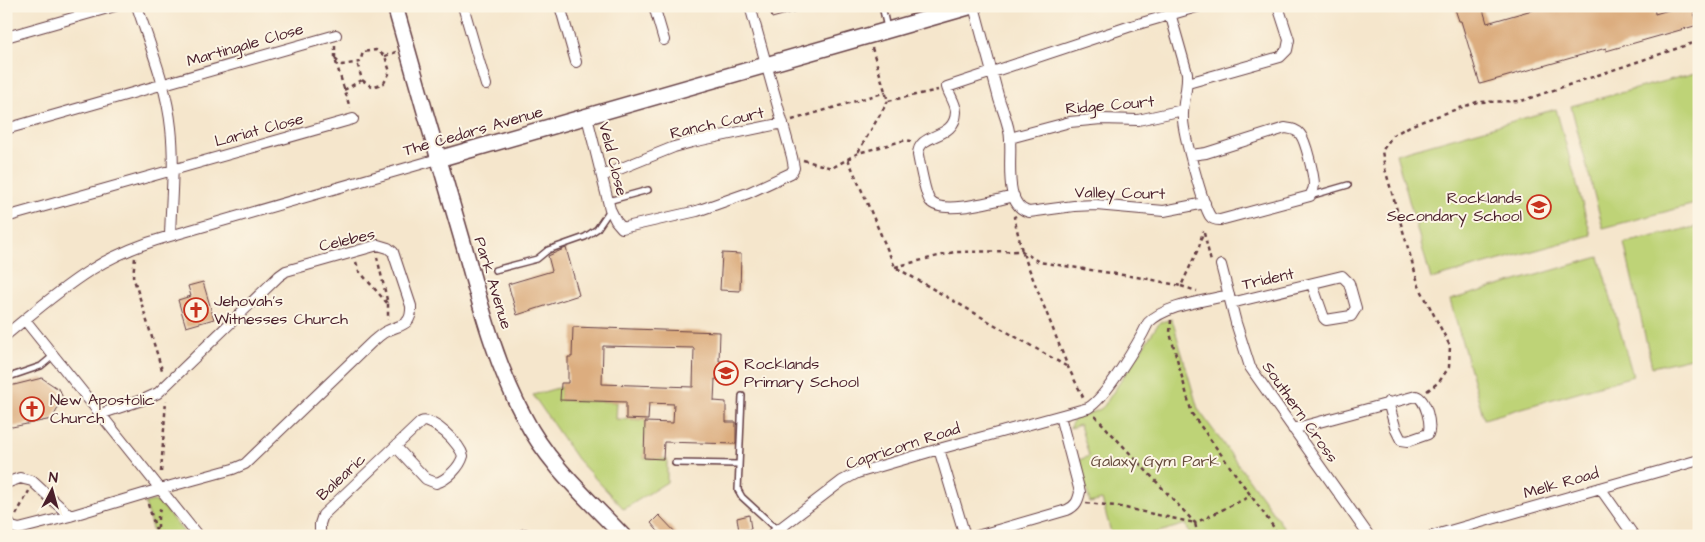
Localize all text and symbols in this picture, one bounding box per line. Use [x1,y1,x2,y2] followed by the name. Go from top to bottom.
[184,18,307,73] street label: Martingale Close
[1065,90,1156,121] street label: Ridge Court
[401,100,546,161] street label: The Cedars Avenue
[668,101,767,144] street label: Ranch Court
[212,108,306,152] street label: Lariat Close
[593,120,633,199] street label: Veld Close
[1074,181,1166,206] street label: Valley Court
[1387,187,1522,228] place label: Rocklands Secondary School
[1526,194,1552,220] school or university icon: Rocklands Secondary School
[317,223,377,257] street label: Celebes
[469,234,518,332] street label: Park Avenue
[1240,262,1297,296] street label: Trident
[214,290,348,330] place label: Jehovah's Witnesses Church
[183,297,209,323] church icon: Jehovah's Witnesses Church
[744,353,859,394] place label: Rocklands Primary School
[1257,357,1343,467] street label: Southern Cross
[713,360,739,386] school or university icon: Rocklands Primary School
[50,389,155,429] place label: New Apostolic Church
[19,396,45,422] church icon: New Apostolic Church
[843,417,963,475] street label: Capricorn Road
[311,448,371,506] street label: Balearic
[1091,450,1219,473] park label: Galaxy Gym Park
[1521,462,1601,504] street label: Melk Road
[28,464,78,514] north arrow
[48,468,59,488] text: N

